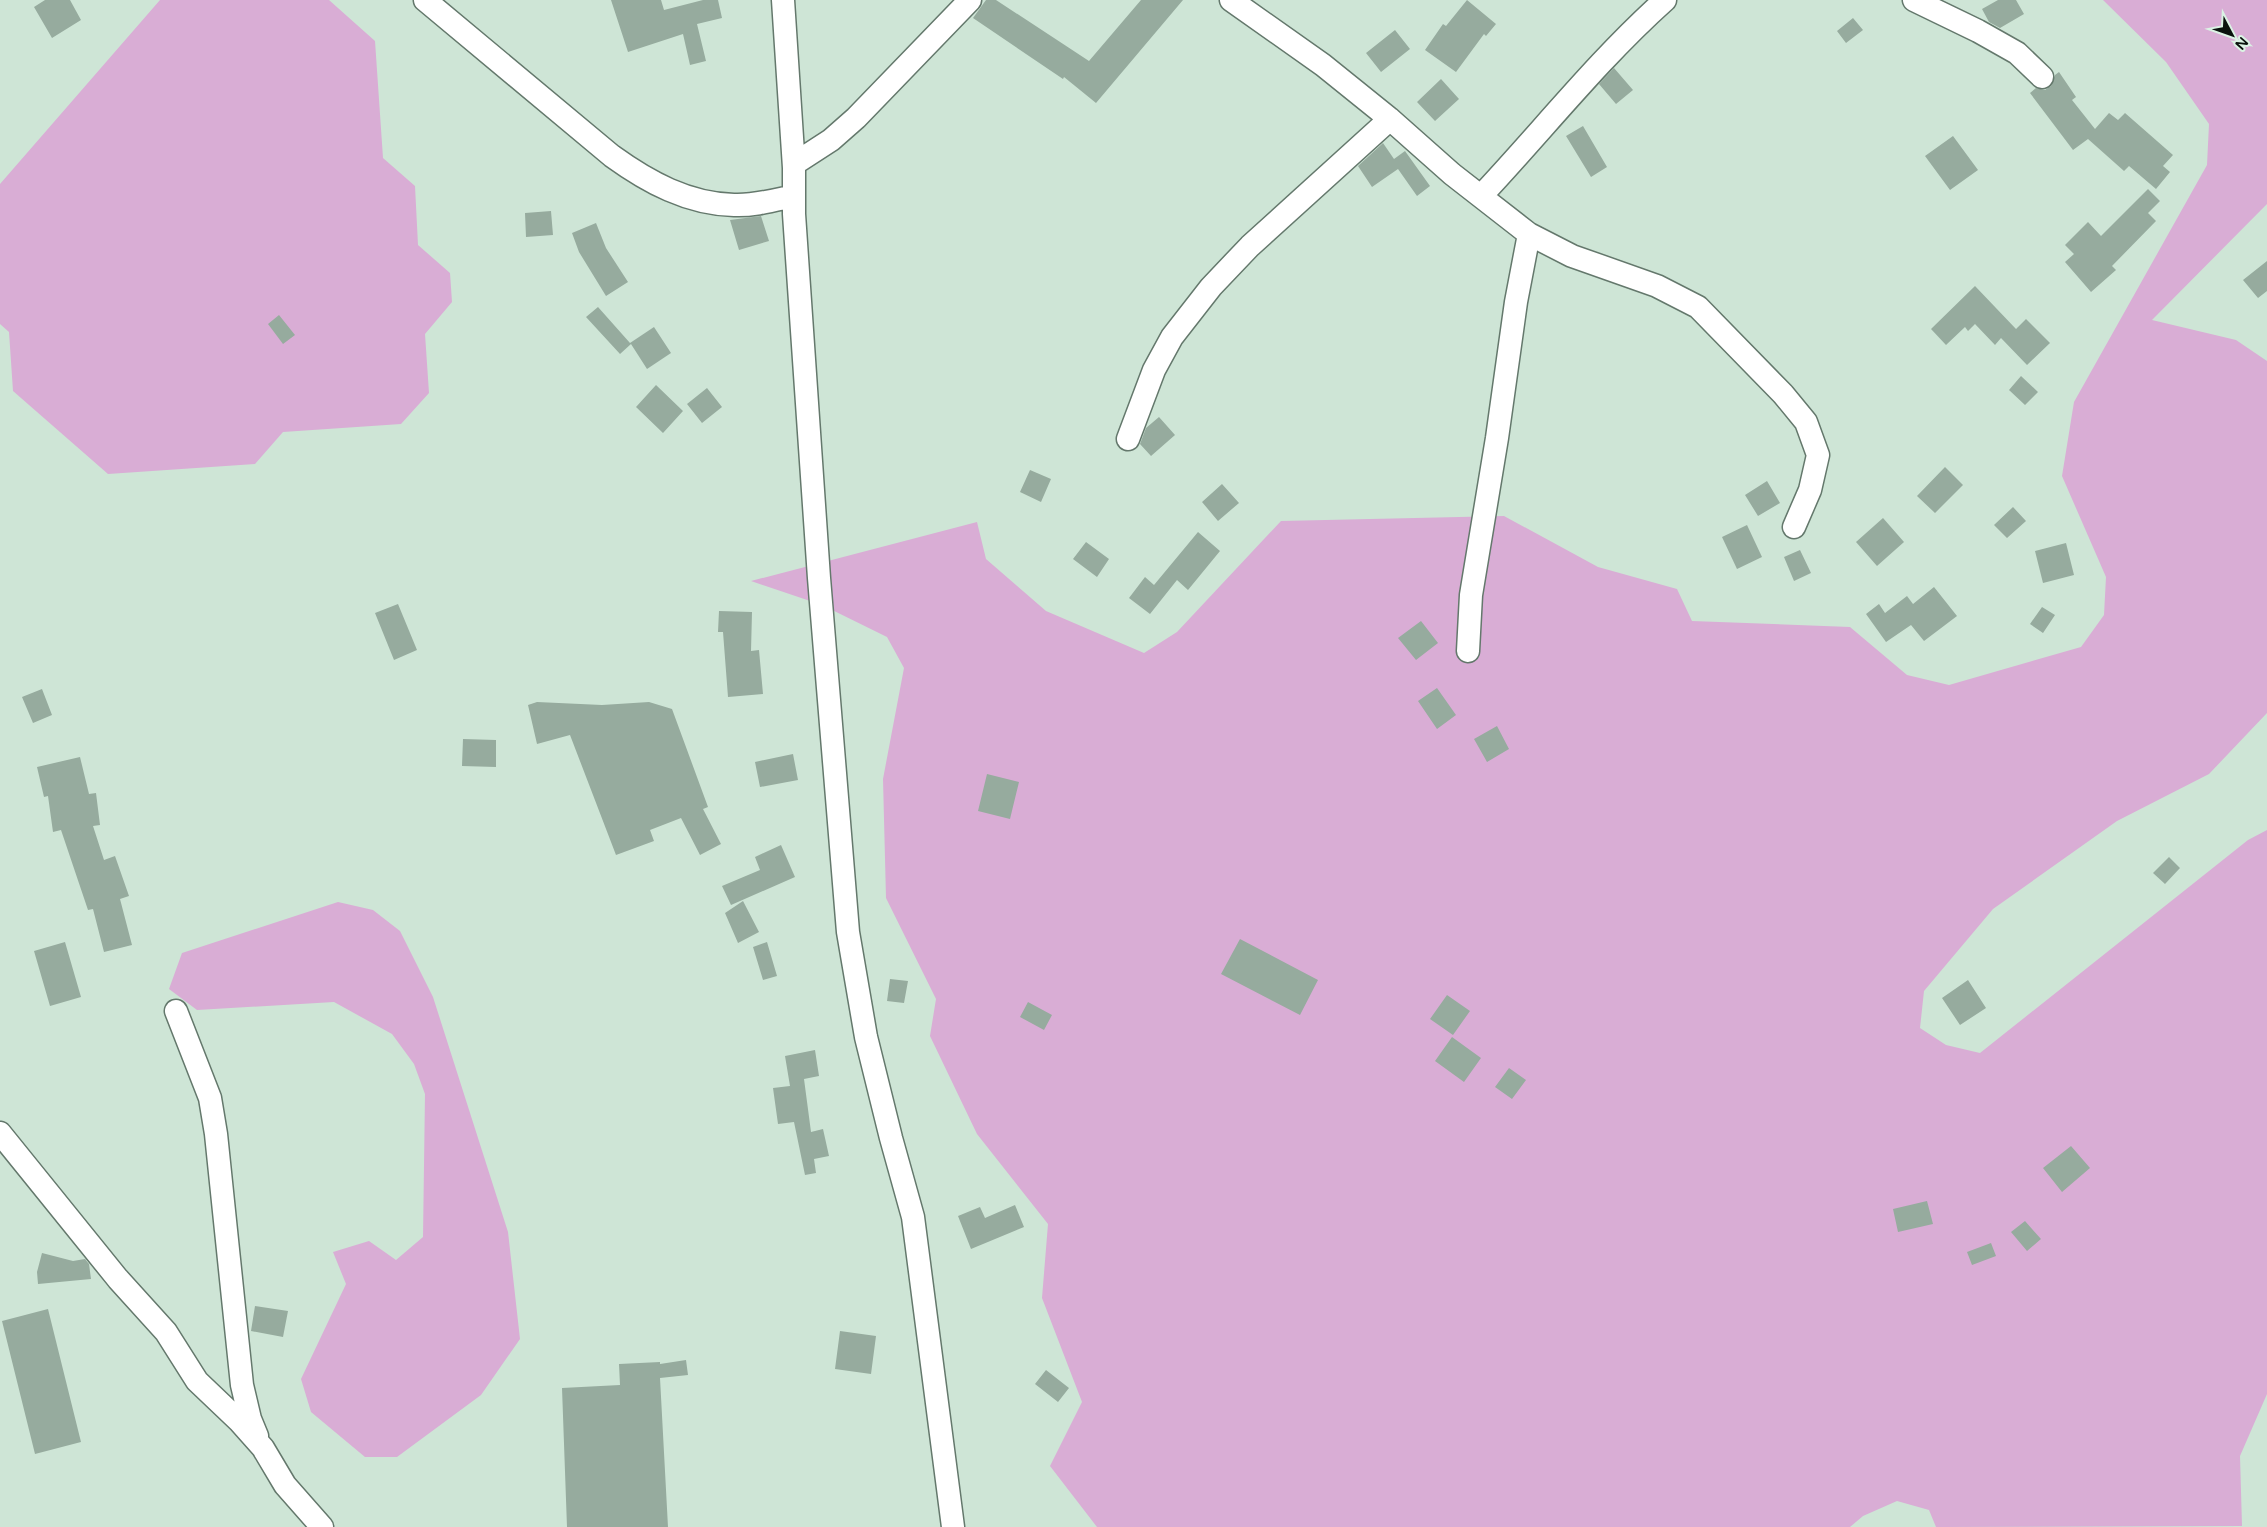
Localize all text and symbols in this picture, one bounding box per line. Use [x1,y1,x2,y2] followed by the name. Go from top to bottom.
[2207,10,2257,60] north arrow
[2231,33,2252,53] text: N

